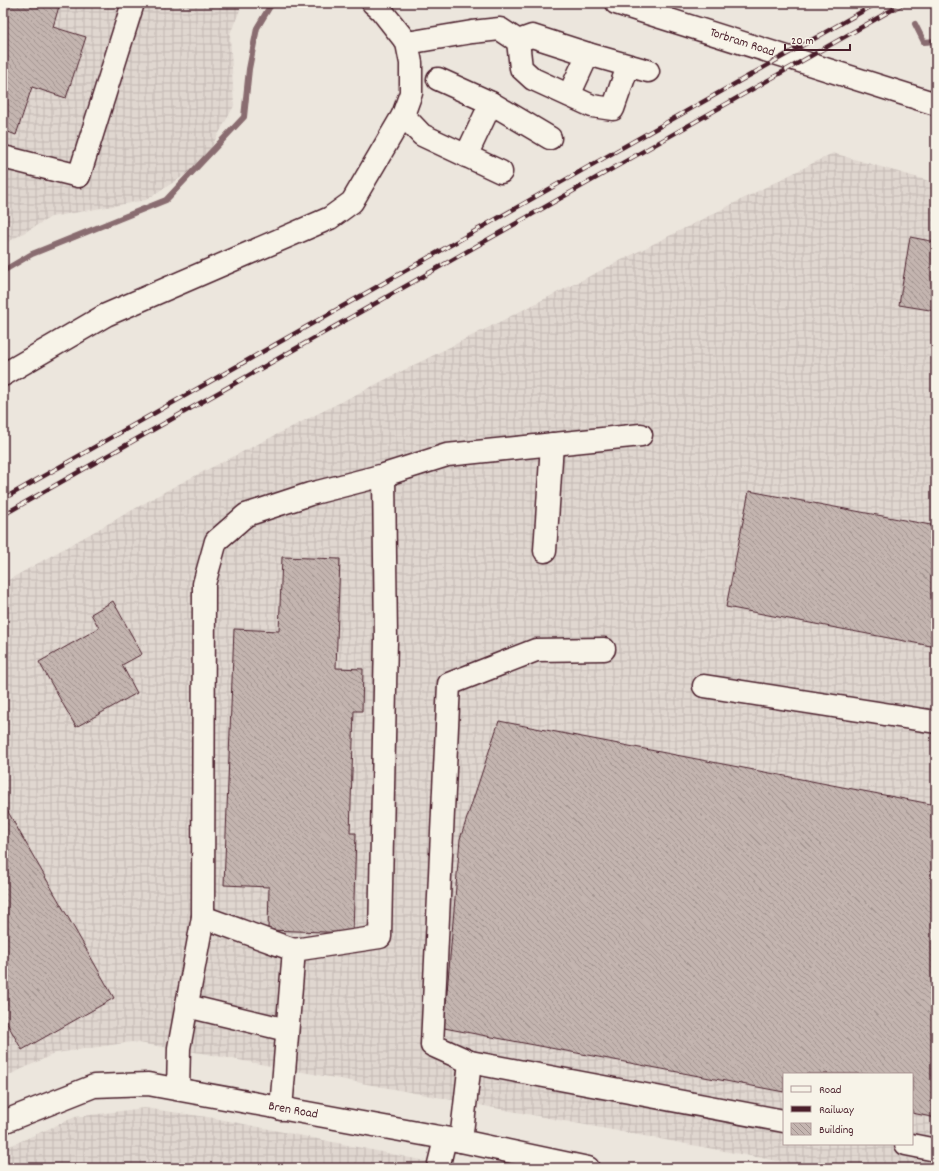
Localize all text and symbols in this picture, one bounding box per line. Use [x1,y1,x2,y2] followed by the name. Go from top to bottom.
[707,24,777,62] street label: Torbram Road
[785,26,850,52] scale bar
[791,33,814,50] text: 20 m
[783,1073,913,1145] legend
[819,1082,841,1099] text: Road
[267,1097,319,1125] street label: Bren Road
[819,1102,855,1119] text: Railway
[819,1122,854,1139] text: Building

